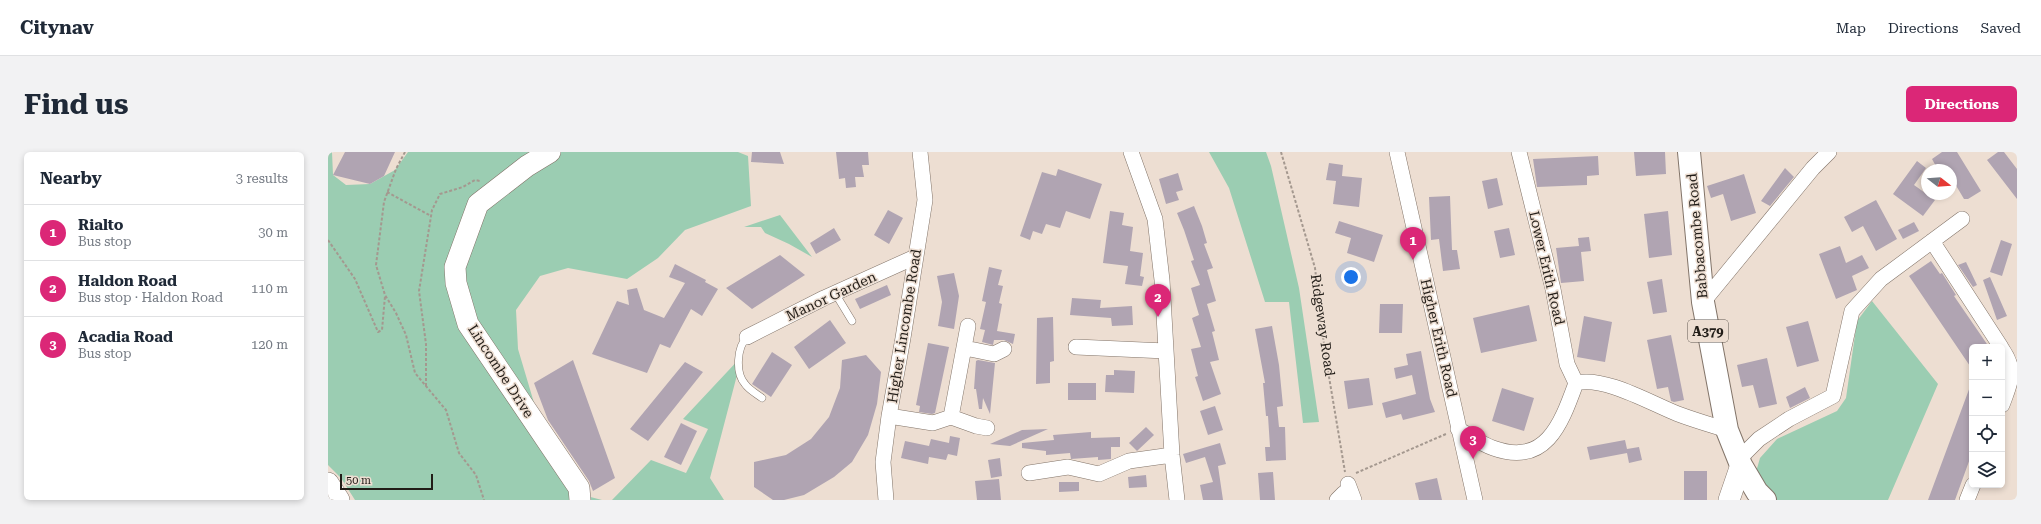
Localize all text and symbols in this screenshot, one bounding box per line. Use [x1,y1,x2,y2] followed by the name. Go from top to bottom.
[20,16,94,39] text: Citynav
[1836,20,1866,36] text: Map
[1888,20,1958,36] text: Directions
[1980,20,2021,36] text: Saved
[1906,86,2017,122] button: Directions
[24,88,128,121] text: Find us
[1921,164,1957,200] north arrow
[40,168,102,188] text: Nearby
[236,171,288,186] text: 3 results
[1684,173,1710,299] street label: Babbacombe Road
[1526,209,1568,327] street label: Lower Erith Road
[78,216,123,234] text: Rialto
[49,225,57,240] text: 1
[258,225,288,240] text: 30 m
[1400,227,1426,260] pin: 1
[78,234,132,249] text: Bus stop
[884,248,924,404] street label: Higher Lincombe Road
[1341,267,1361,287] your location
[783,268,879,324] street label: Manor Garden
[78,272,177,290] text: Haldon Road
[1308,273,1338,377] street label: Ridgeway Road
[1418,277,1460,399] street label: Higher Erith Road
[49,281,57,296] text: 2
[251,281,288,296] text: 110 m
[1145,284,1171,317] pin: 2
[78,290,223,305] text: Bus stop · Haldon Road
[1688,320,1728,342] road number: A379
[465,321,537,421] street label: Lincombe Drive
[78,328,173,346] text: Acadia Road
[49,337,57,352] text: 3
[251,337,288,352] text: 120 m
[1969,344,2005,488] map controls
[1969,344,2005,380] button: +
[78,346,132,361] text: Bus stop
[1969,380,2005,416] button: −
[1969,416,2005,452] button: locate
[1460,426,1486,459] pin: 3
[1969,452,2005,488] button: layers
[340,472,433,491] scale bar
[346,474,371,487] text: 50 m

